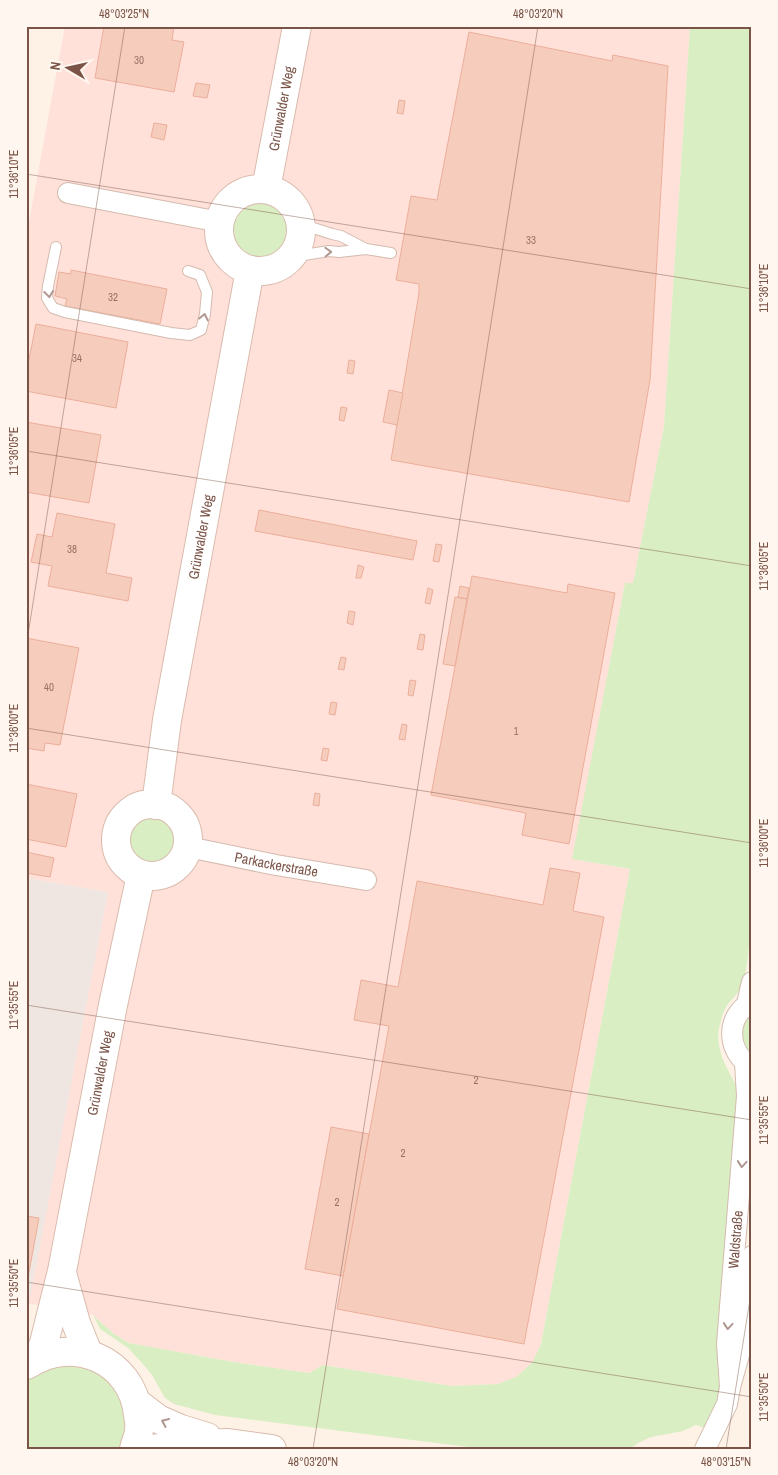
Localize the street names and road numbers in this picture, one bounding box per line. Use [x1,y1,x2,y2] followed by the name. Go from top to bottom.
[264,64,298,152] street label: Grünwalder Weg
[184,492,218,581] street label: Grünwalder Weg
[233,848,319,881] street label: Parkackerstraße
[83,1028,117,1117] street label: Grünwalder Weg
[724,1210,747,1269] street label: Waldstraße

